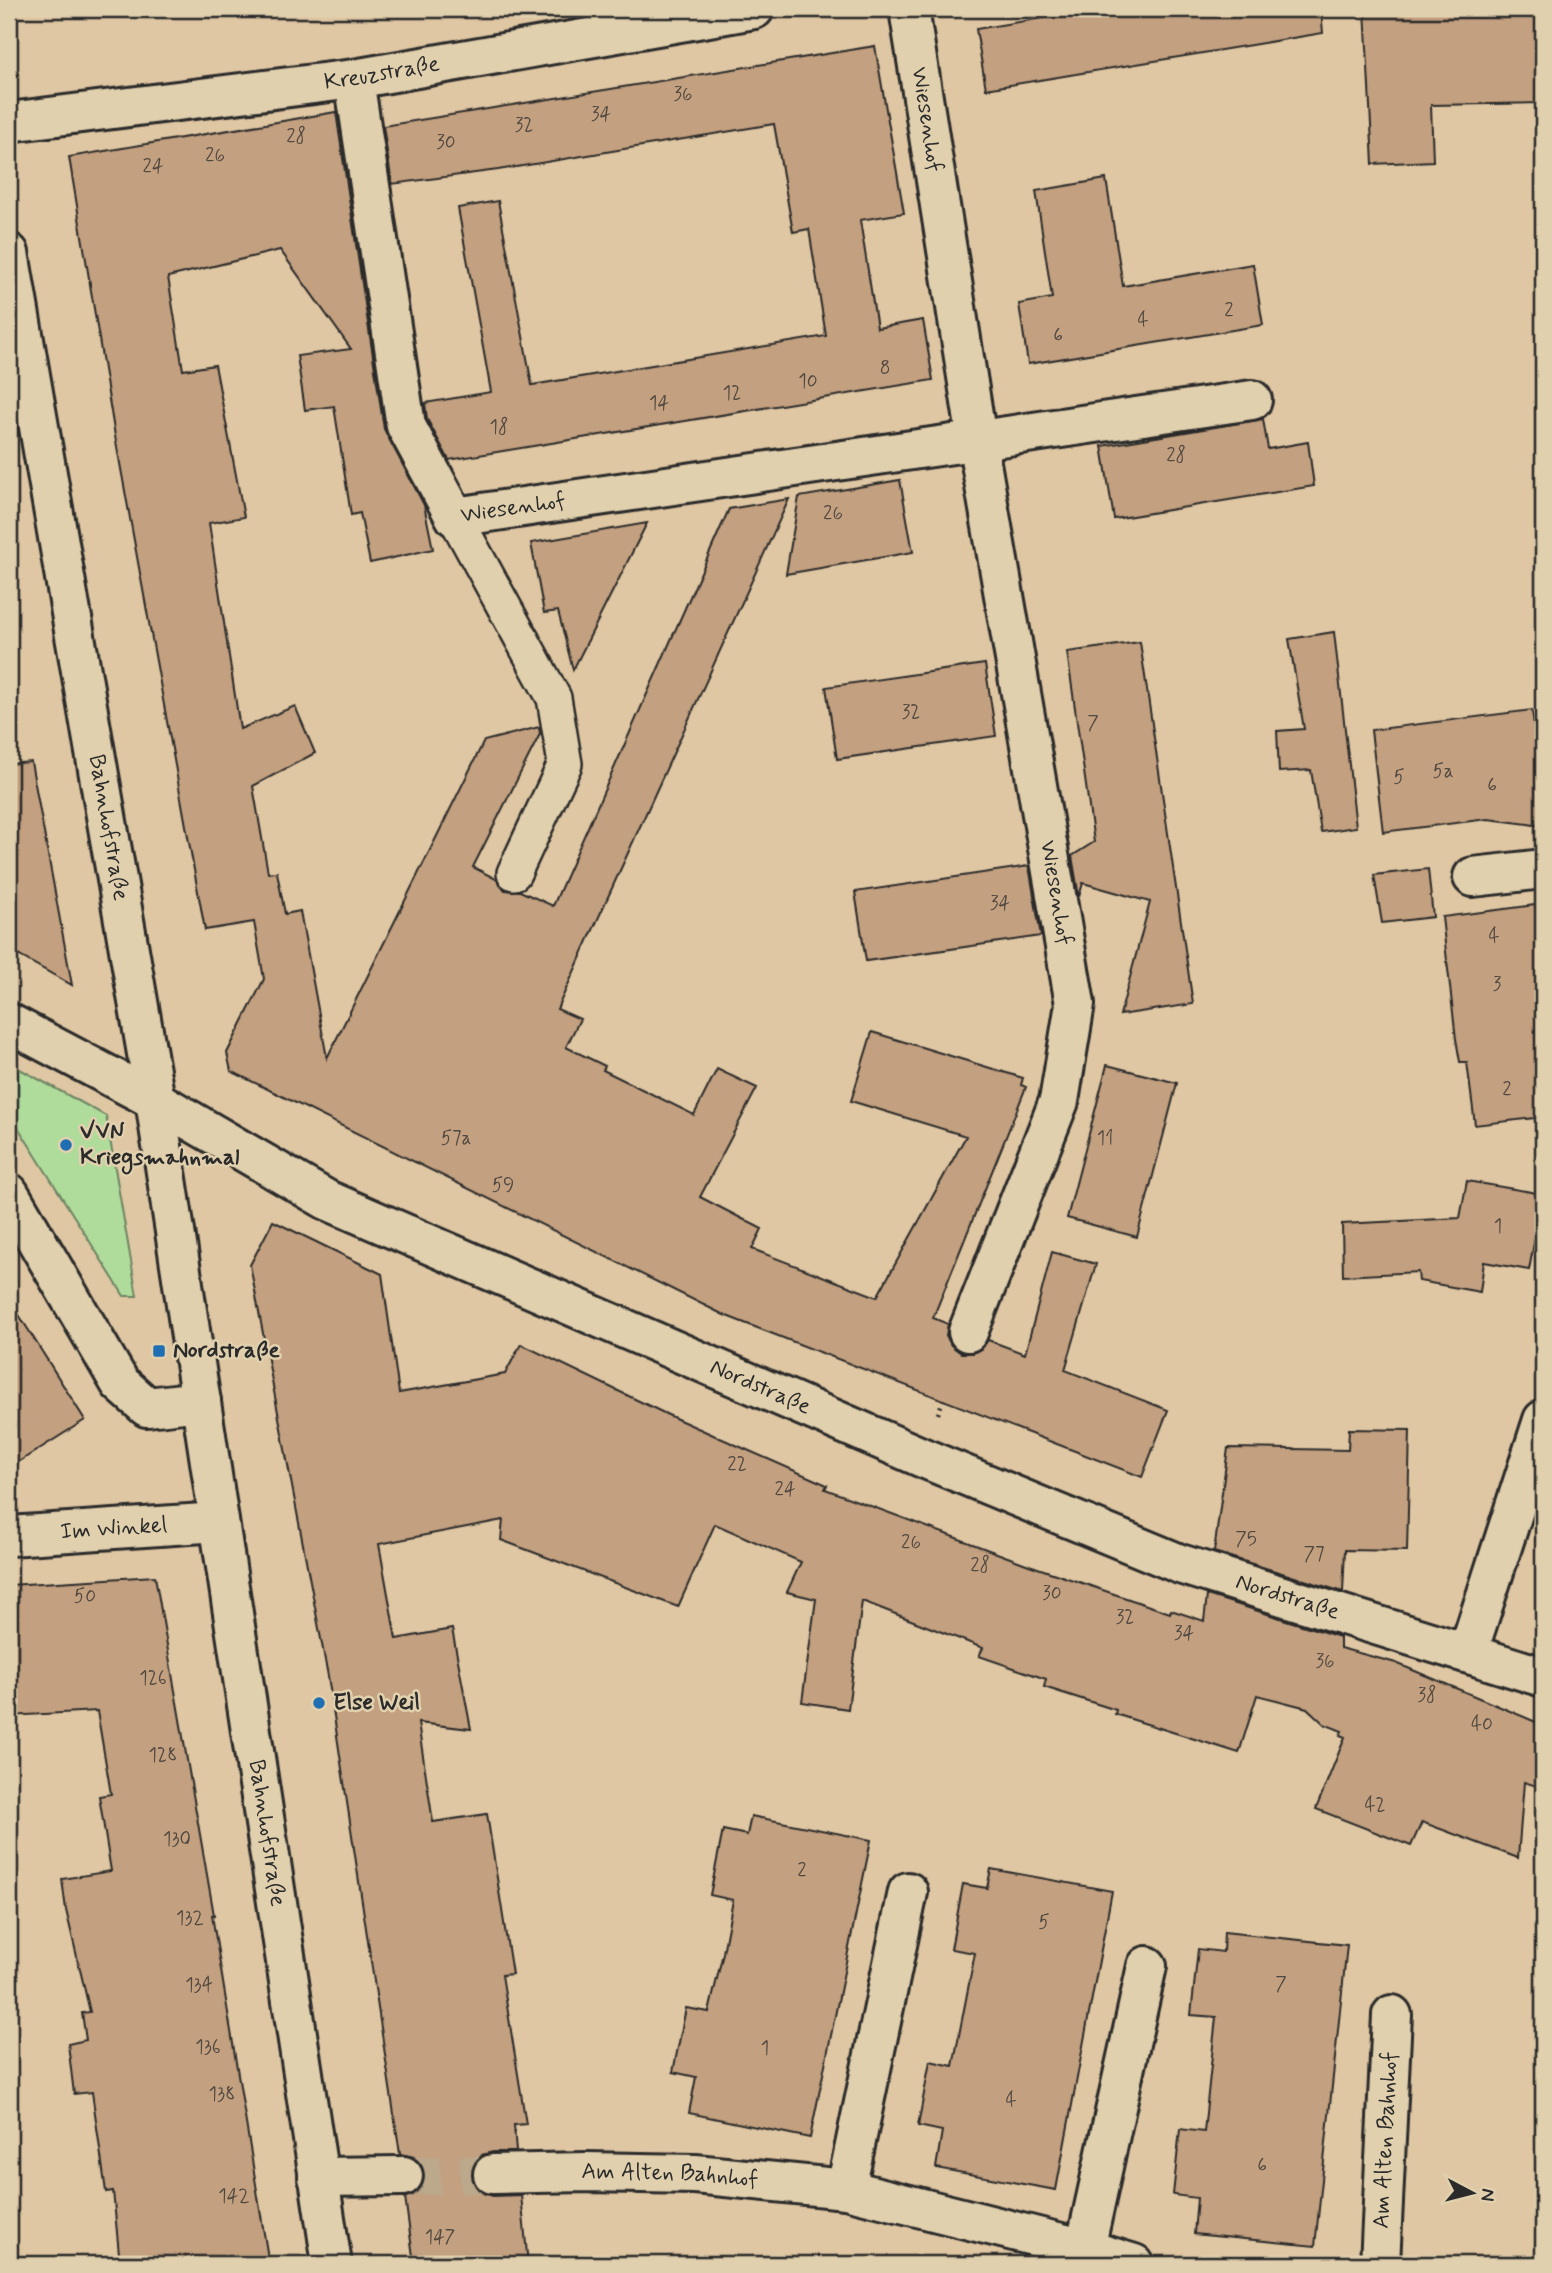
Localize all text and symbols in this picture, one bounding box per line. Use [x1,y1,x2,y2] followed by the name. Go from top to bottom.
[322,49,442,98] street label: Kreuzstraße
[903,65,950,174] street label: Wiesenhof
[673,82,693,107] house number: 36
[591,102,611,127] house number: 34
[515,113,533,138] house number: 32
[286,124,306,149] house number: 28
[436,130,456,155] house number: 30
[205,143,225,168] house number: 26
[143,154,163,179] house number: 24
[1224,298,1234,323] house number: 2
[1137,308,1149,333] house number: 4
[1053,323,1063,348] house number: 6
[880,356,890,381] house number: 8
[798,369,818,394] house number: 10
[723,381,741,406] house number: 12
[649,391,669,416] house number: 14
[490,415,508,440] house number: 18
[1166,443,1186,468] house number: 28
[459,486,568,531] street label: Wiesenhof
[823,501,843,526] house number: 26
[902,700,920,725] house number: 32
[1087,711,1099,736] house number: 7
[81,752,135,903] street label: Bahnhofstraße
[1432,759,1454,784] house number: 5a
[1393,765,1405,790] house number: 5
[1487,773,1497,798] house number: 6
[1032,838,1080,948] street label: Wiesenhof
[990,891,1010,916] house number: 34
[1488,924,1500,949] house number: 4
[1493,972,1502,997] house number: 3
[1502,1077,1512,1102] house number: 2
[80,1117,240,1175] place label: VVN Kriegsmahnmal
[441,1126,471,1151] house number: 57a
[1097,1126,1113,1151] house number: 11
[58,1137,74,1153] marker: VVN Kriegsmahnmal
[492,1173,514,1198] house number: 59
[1494,1214,1502,1239] house number: 1
[173,1336,281,1366] place label: Nordstraße
[151,1343,167,1359] marker: Nordstraße
[705,1352,815,1422] street label: Nordstraße
[727,1452,747,1477] house number: 22
[775,1477,795,1502] house number: 24
[59,1510,168,1548] street label: Im Winkel
[1235,1527,1257,1552] house number: 75
[901,1530,921,1555] house number: 26
[1303,1542,1325,1567] house number: 77
[970,1553,990,1578] house number: 28
[1232,1567,1343,1628] street label: Nordstraße
[1042,1581,1062,1606] house number: 30
[74,1584,96,1609] house number: 50
[1116,1605,1134,1630] house number: 32
[1174,1621,1194,1646] house number: 34
[1315,1649,1335,1674] house number: 36
[139,1666,167,1691] house number: 126
[1417,1683,1437,1708] house number: 38
[333,1688,420,1718] place label: Else Weil
[311,1695,327,1711] marker: Else Weil
[1471,1712,1493,1737] house number: 40
[149,1743,177,1768] house number: 128
[241,1758,292,1908] street label: Bahnhofstraße
[1364,1793,1386,1818] house number: 42
[163,1827,191,1852] house number: 130
[797,1858,807,1883] house number: 2
[176,1906,204,1931] house number: 132
[1038,1910,1050,1935] house number: 5
[1275,1972,1287,1997] house number: 7
[185,1973,213,1998] house number: 134
[195,2035,221,2060] house number: 136
[761,2036,769,2061] house number: 1
[1367,2051,1405,2229] street label: Am Alten Bahnhof
[209,2082,235,2107] house number: 138
[1005,2088,1017,2113] house number: 4
[1257,2153,1267,2178] house number: 6
[581,2157,760,2195] street label: Am Alten Bahnhof
[1436,2158,1506,2228] north arrow
[218,2184,250,2209] house number: 142
[1474,2187,1501,2203] text: N
[425,2225,455,2250] house number: 147

